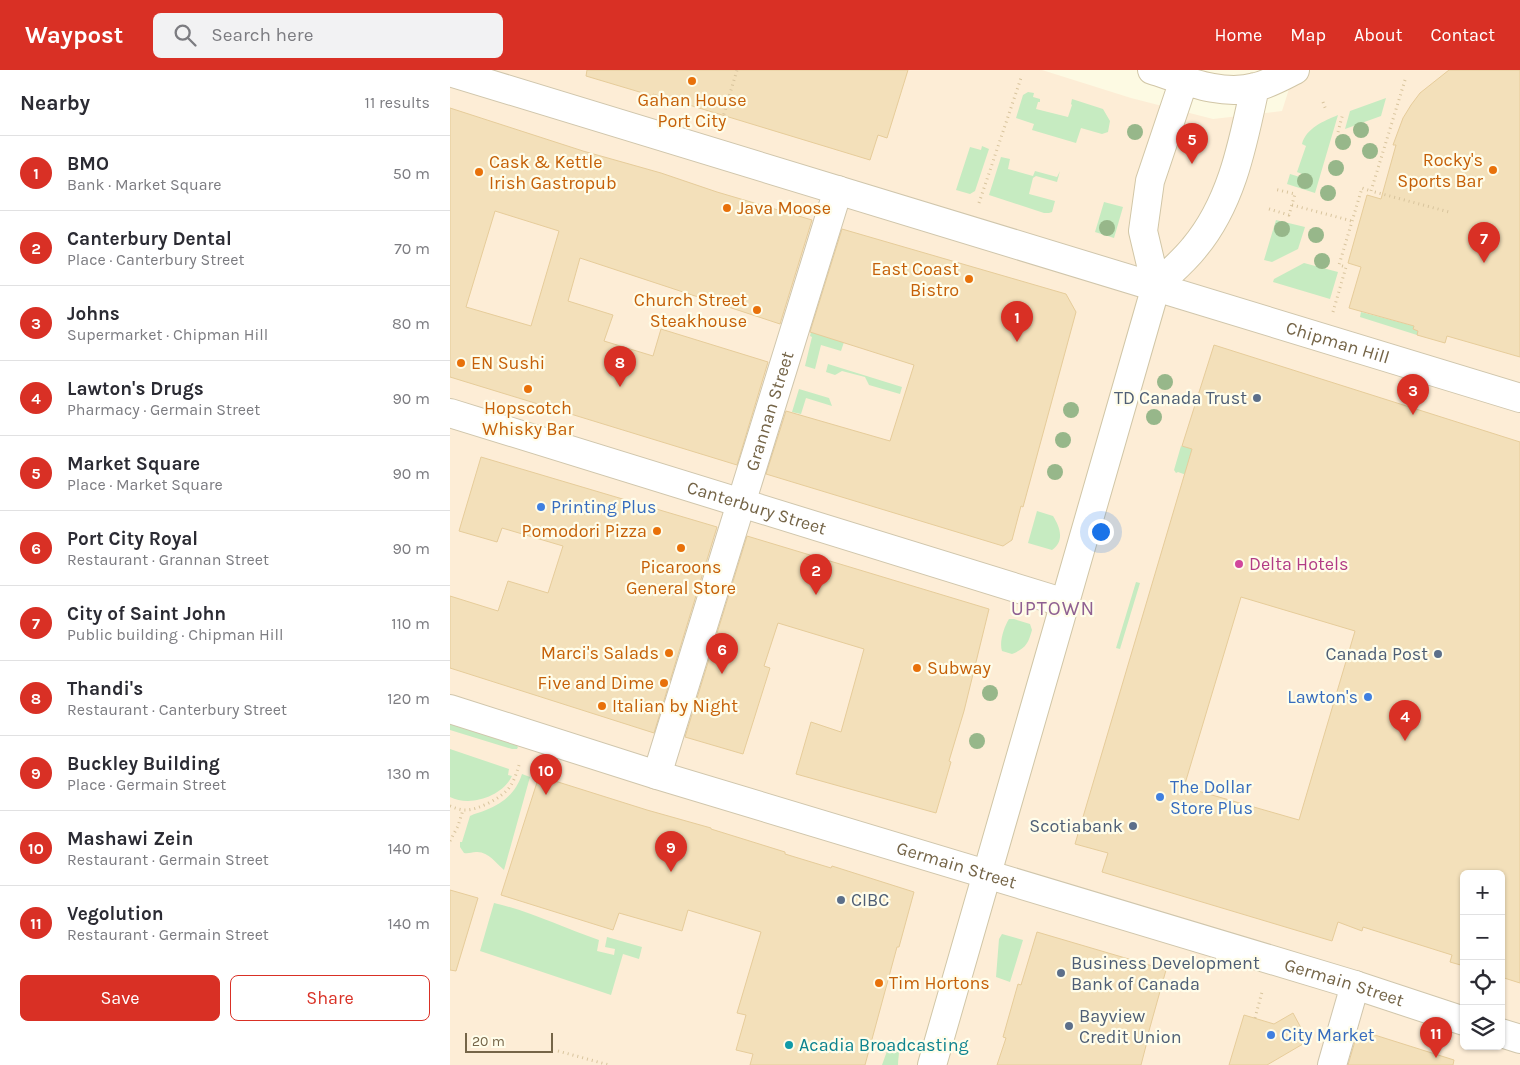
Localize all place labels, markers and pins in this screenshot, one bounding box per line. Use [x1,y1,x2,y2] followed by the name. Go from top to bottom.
[686,75,698,87] marker: Gahan House Port City
[638,89,746,132] place label: Gahan House Port City
[1176,123,1208,164] pin: 5
[1397,149,1483,192] place label: Rocky's Sports Bar
[489,151,617,194] place label: Cask & Kettle Irish Gastropub
[1487,164,1499,176] marker: Rocky's Sports Bar
[473,166,485,178] marker: Cask & Kettle Irish Gastropub
[737,197,831,219] place label: Java Moose
[721,202,733,214] marker: Java Moose
[1468,222,1500,263] pin: 7
[871,258,959,301] place label: East Coast Bistro
[963,273,975,285] marker: East Coast Bistro
[634,289,747,332] place label: Church Street Steakhouse
[1001,301,1033,342] pin: 1
[751,304,763,316] marker: Church Street Steakhouse
[604,346,636,387] pin: 8
[471,352,545,374] place label: EN Sushi
[455,357,467,369] marker: EN Sushi
[1397,374,1429,415] pin: 3
[522,383,534,395] marker: Hopscotch Whisky Bar
[1114,387,1247,409] place label: TD Canada Trust
[1251,392,1263,404] marker: TD Canada Trust
[482,397,574,440] place label: Hopscotch Whisky Bar
[551,496,657,518] place label: Printing Plus
[535,501,547,513] marker: Printing Plus
[522,520,647,542] place label: Pomodori Pizza
[651,525,663,537] marker: Pomodori Pizza
[675,542,687,554] marker: Picaroons General Store
[1249,553,1349,575] place label: Delta Hotels
[800,554,832,595] pin: 2
[626,556,736,599] place label: Picaroons General Store
[1233,558,1245,570] marker: Delta Hotels
[706,633,738,674] pin: 6
[541,642,659,664] place label: Marci's Salads
[1325,643,1428,665] place label: Canada Post
[663,647,675,659] marker: Marci's Salads
[1432,648,1444,660] marker: Canada Post
[927,657,991,679] place label: Subway
[911,662,923,674] marker: Subway
[538,672,654,694] place label: Five and Dime
[658,677,670,689] marker: Five and Dime
[1287,686,1358,708] place label: Lawton's
[1362,691,1374,703] marker: Lawton's
[612,695,738,717] place label: Italian by Night
[596,700,608,712] marker: Italian by Night
[1389,700,1421,741] pin: 4
[530,754,562,795] pin: 10
[1170,776,1253,819] place label: The Dollar Store Plus
[1154,791,1166,803] marker: The Dollar Store Plus
[1029,815,1123,837] place label: Scotiabank
[1127,820,1139,832] marker: Scotiabank
[655,831,687,872] pin: 9
[851,889,889,911] place label: CIBC
[835,894,847,906] marker: CIBC
[1071,952,1260,995] place label: Business Development Bank of Canada
[1055,967,1067,979] marker: Business Development Bank of Canada
[889,972,990,994] place label: Tim Hortons
[873,977,885,989] marker: Tim Hortons
[1079,1005,1182,1048] place label: Bayview Credit Union
[1420,1017,1452,1058] pin: 11
[1063,1020,1075,1032] marker: Bayview Credit Union
[1281,1024,1375,1046] place label: City Market
[1265,1029,1277,1041] marker: City Market
[799,1034,969,1056] place label: Acadia Broadcasting
[783,1039,795,1051] marker: Acadia Broadcasting

